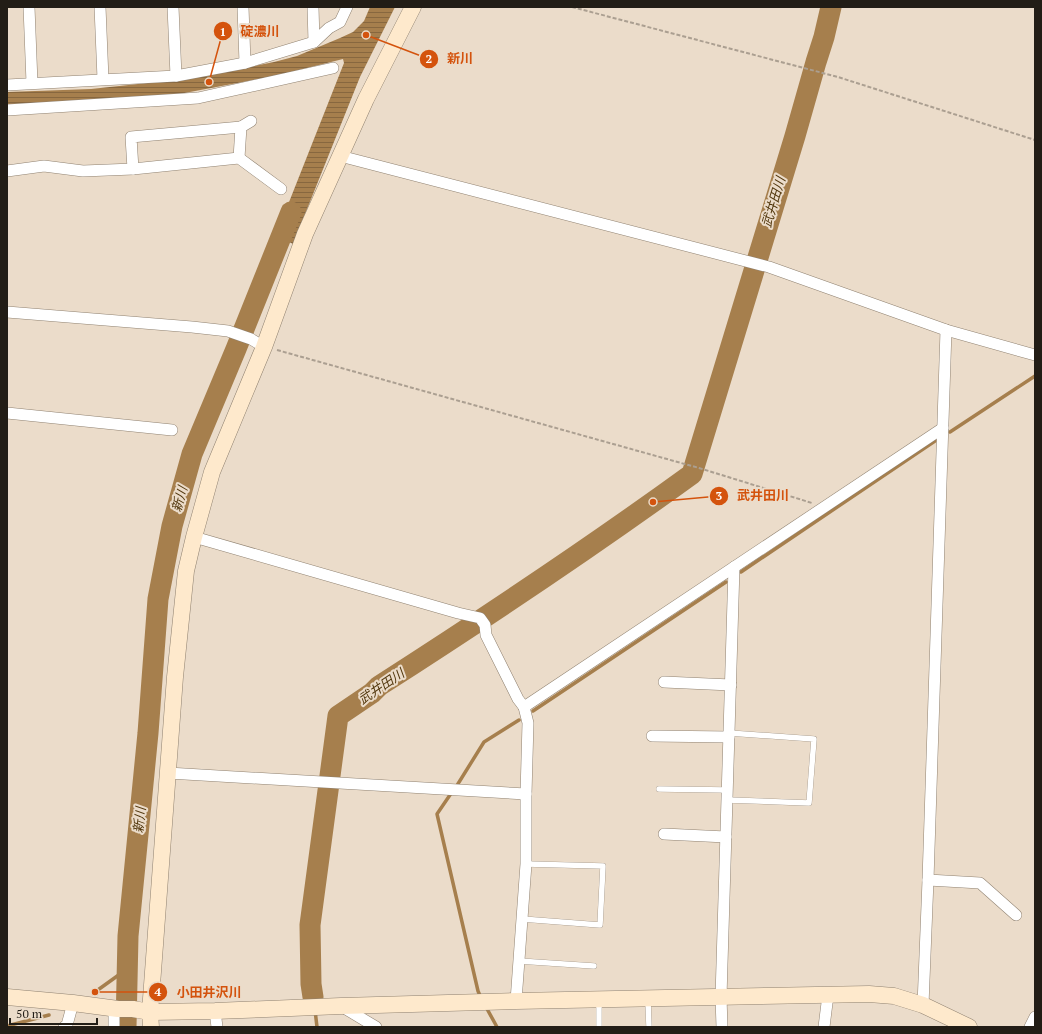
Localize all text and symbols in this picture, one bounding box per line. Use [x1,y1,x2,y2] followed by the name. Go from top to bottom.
[213,19,288,44] callout: 碇濃川
[240,22,280,40] text: 碇濃川
[220,24,226,39] text: 1
[419,46,481,71] callout: 新川
[447,49,473,67] text: 新川
[426,51,433,66] text: 2
[757,173,790,230] water label: 武井田川
[167,482,192,514] water label: 新川
[709,483,797,508] callout: 武井田川
[737,486,789,504] text: 武井田川
[716,488,723,503] text: 3
[354,663,409,708] water label: 武井田川
[129,804,150,834] water label: 新川
[148,980,249,1005] callout: 小田井沢川
[176,983,242,1001] text: 小田井沢川
[155,984,162,999] text: 4
[10,1000,97,1026] scale bar
[16,1006,43,1021] text: 50 m

